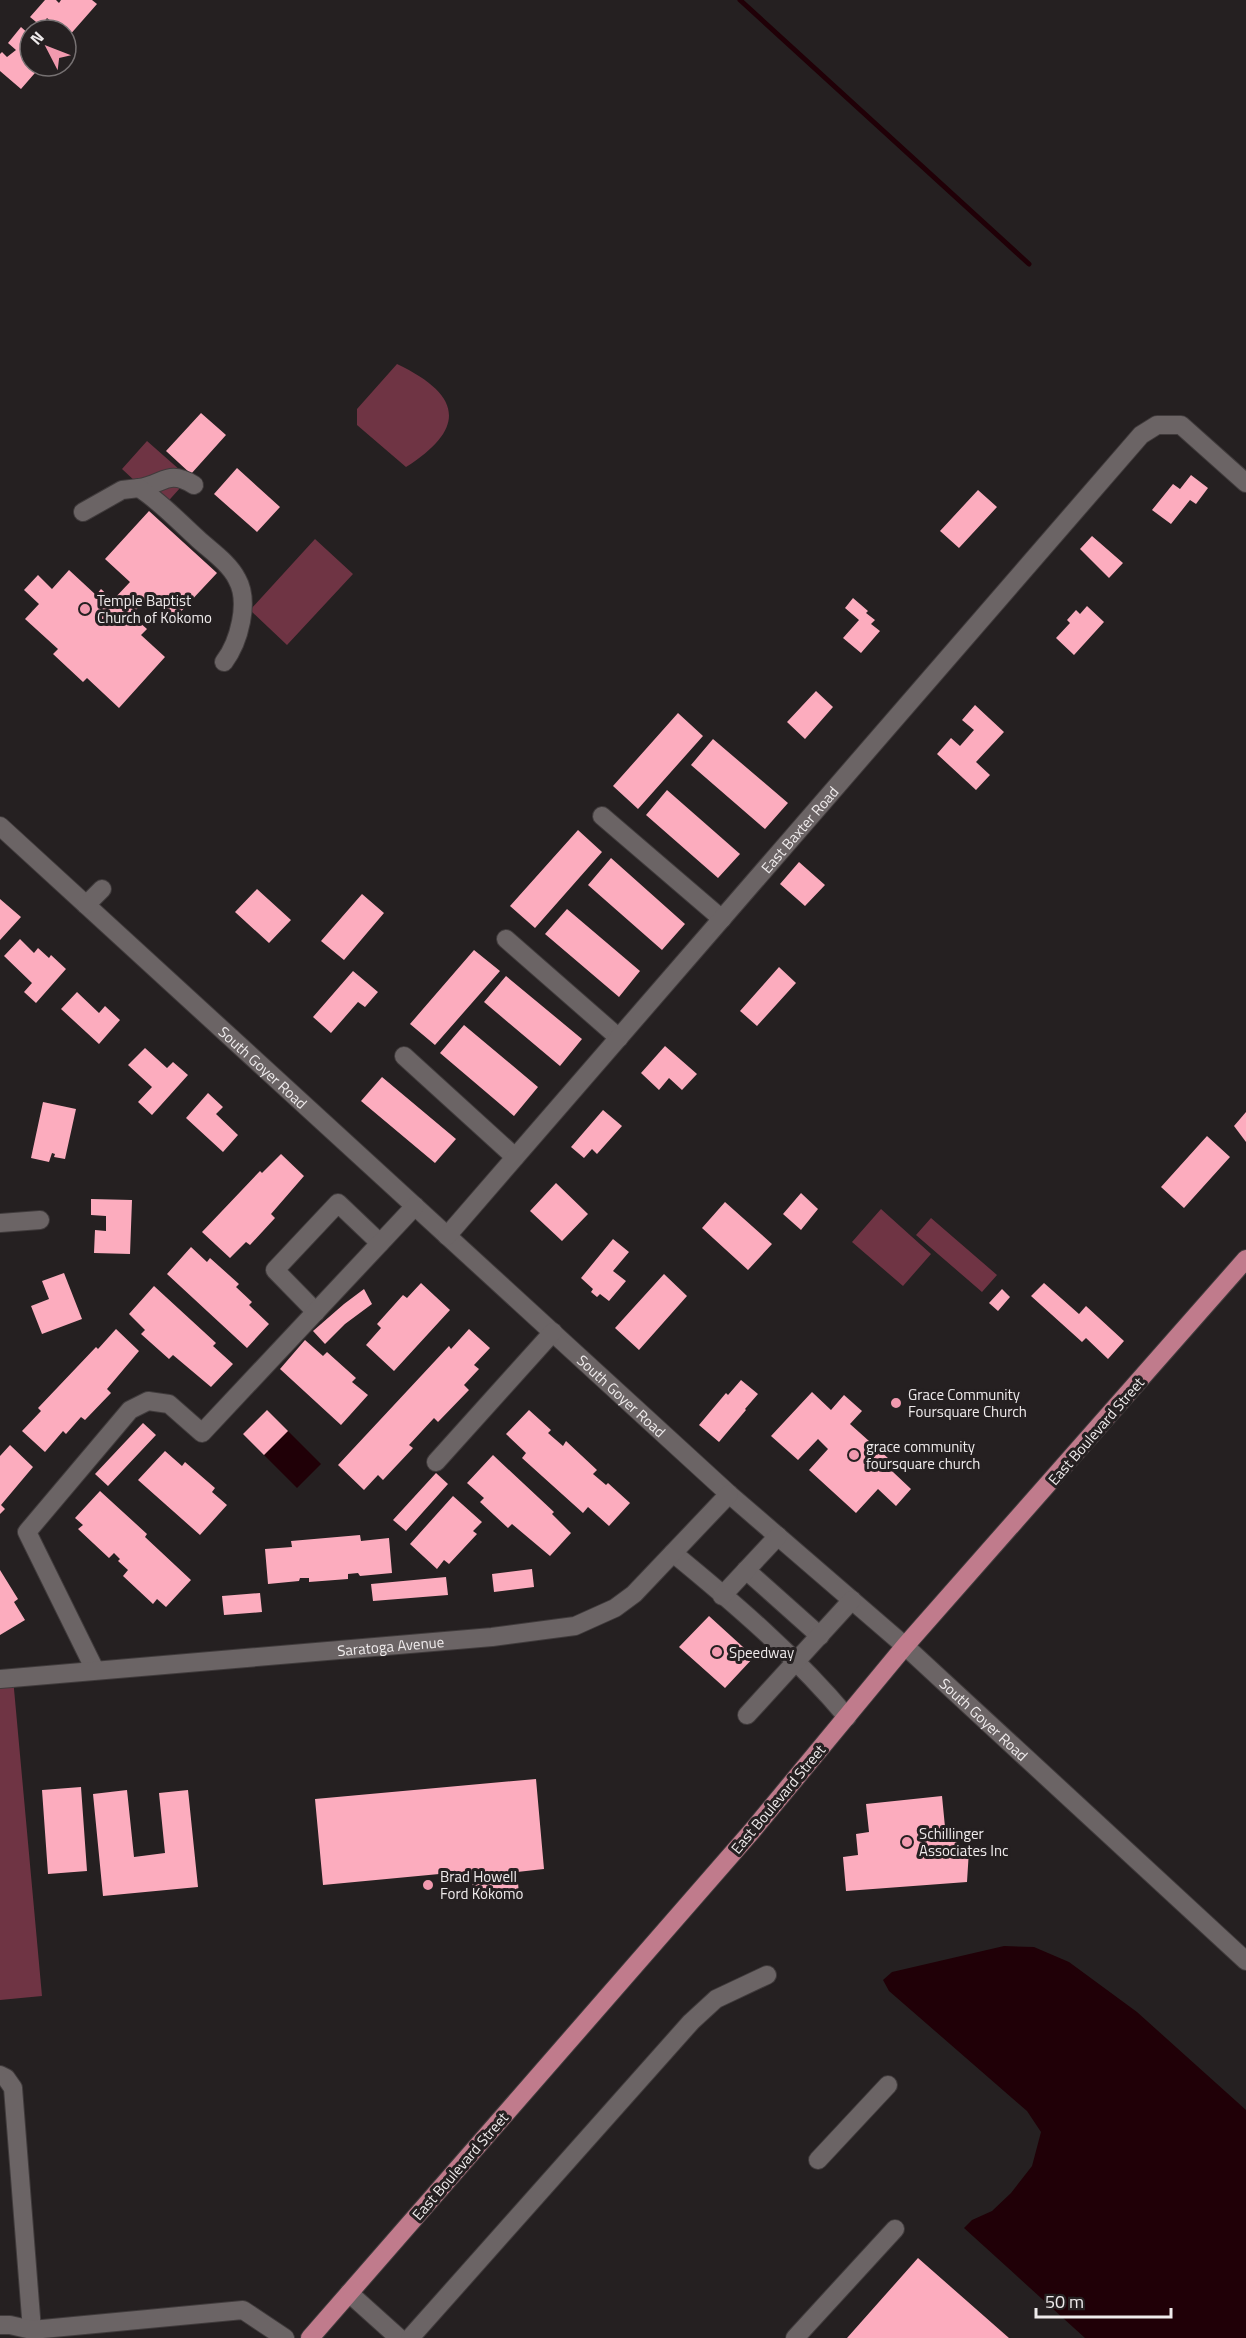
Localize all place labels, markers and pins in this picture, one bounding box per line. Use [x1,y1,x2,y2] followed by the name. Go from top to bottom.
[97,589,212,629] place label: Temple Baptist Church of Kokomo
[78,602,92,616] marker: Temple Baptist Church of Kokomo
[908,1383,1027,1423] place label: Grace Community Foursquare Church
[889,1396,903,1410] marker: Grace Community Foursquare Church
[866,1435,980,1475] place label: grace community foursquare church
[847,1448,861,1462] marker: grace community foursquare church
[729,1641,794,1664] place label: Speedway
[710,1645,724,1659] marker: Speedway
[919,1822,1009,1862] place label: Schillinger Associates Inc
[900,1835,914,1849] marker: Schillinger Associates Inc
[440,1865,523,1905] place label: Brad Howell Ford Kokomo
[421,1878,435,1892] marker: Brad Howell Ford Kokomo

